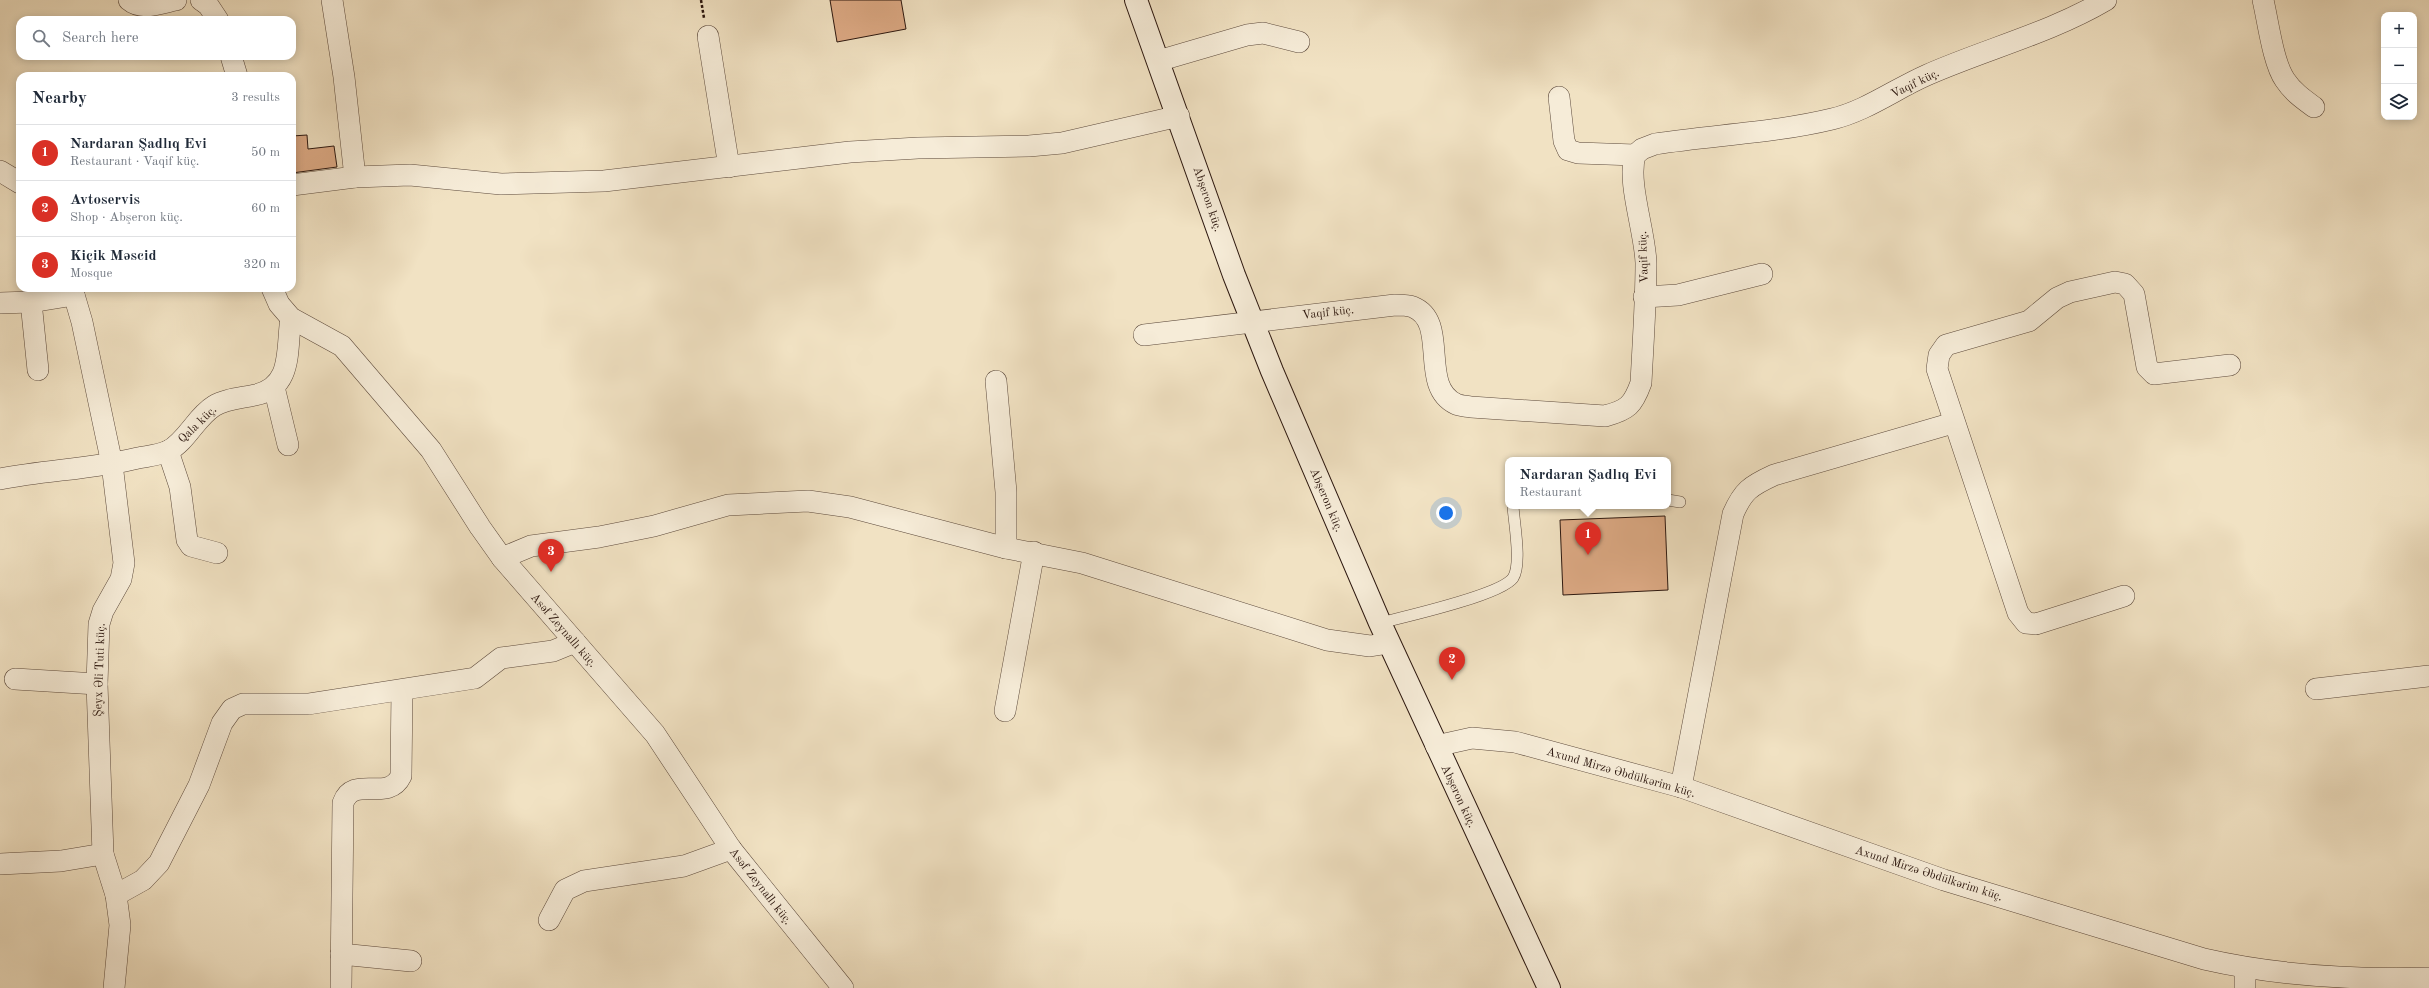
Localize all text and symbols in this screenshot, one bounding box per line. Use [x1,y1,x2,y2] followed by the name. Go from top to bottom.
[2381,12,2417,120] map controls
[2381,12,2417,48] button: +
[16,16,296,60] search box
[30,27,52,49] icon: search
[62,31,139,46] text: Search here
[2381,48,2417,84] button: −
[1889,67,1941,101] street label: Vaqif küç.
[2381,84,2417,120] button: layers
[32,90,87,107] text: Nearby
[231,91,280,104] text: 3 results
[70,137,207,152] text: Nardaran Şadlıq Evi
[41,146,49,159] text: 1
[251,146,280,159] text: 50 m
[70,155,199,168] text: Restaurant · Vaqif küç.
[1190,165,1224,233] street label: Abşeron küç.
[70,193,140,208] text: Avtoservis
[41,202,49,215] text: 2
[251,202,280,215] text: 60 m
[70,211,183,224] text: Shop · Abşeron küç.
[1637,231,1651,283] street label: Vaqif küç.
[70,249,156,264] text: Kiçik Məscid
[41,258,49,271] text: 3
[243,258,280,271] text: 320 m
[70,267,112,280] text: Mosque
[1302,304,1355,322] street label: Vaqif küç.
[176,404,219,446] street label: Qala küç.
[1505,457,1671,509] popup
[1307,467,1345,534] street label: Abşeron küç.
[1520,468,1656,483] text: Nardaran Şadlıq Evi
[1520,486,1582,499] text: Restaurant
[1436,503,1456,523] your location
[1575,522,1601,555] pin: 1
[538,539,564,572] pin: 3
[528,591,598,670] street label: Asəf Zeynallı küç.
[92,623,108,717] street label: Şeyx Əli Tuti küç.
[1439,647,1465,680] pin: 2
[1545,746,1697,800] street label: Axund Mirzə Əbdülkərim küç.
[1438,763,1478,830] street label: Abşeron küç.
[1853,844,2004,904] street label: Axund Mirzə Əbdülkərim küç.
[727,846,794,927] street label: Asəf Zeynallı küç.

